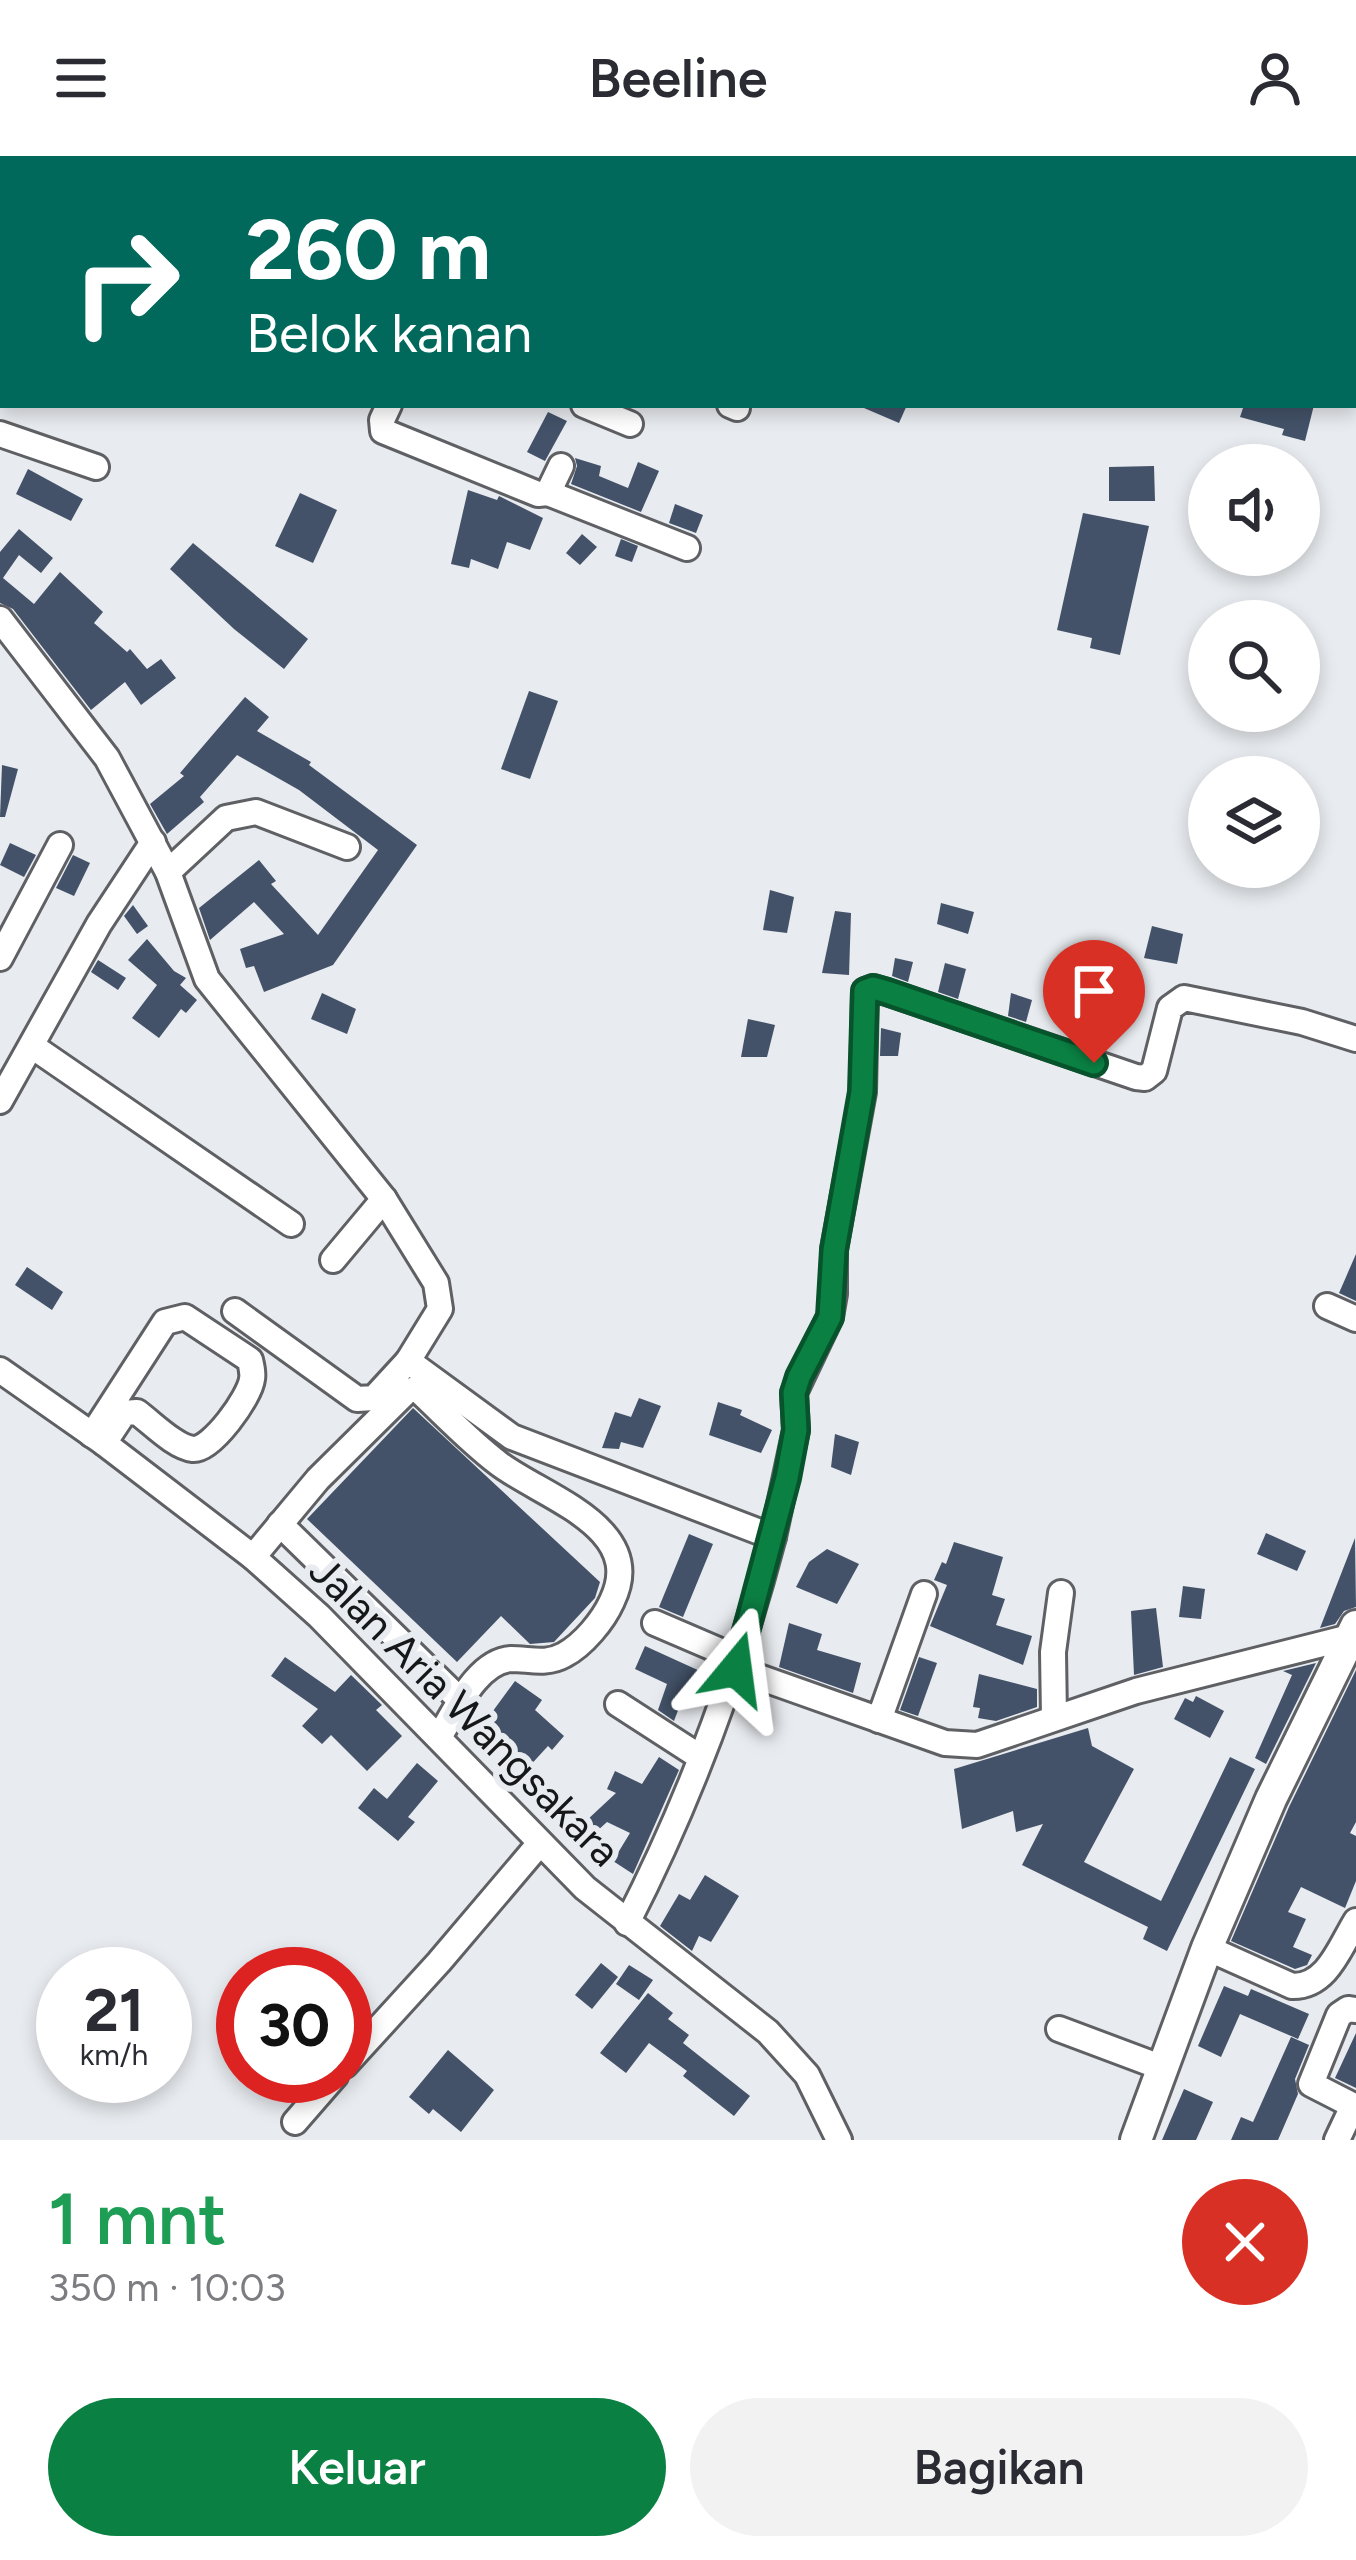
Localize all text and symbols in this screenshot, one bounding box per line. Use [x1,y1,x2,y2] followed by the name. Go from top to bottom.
[48,45,114,111] icon: menu
[1242,45,1308,111] icon: person
[588,46,768,111] text: Beeline
[246,199,491,300] text: 260 m
[48,204,204,360] icon: right
[246,301,532,366] text: Belok kanan
[1188,444,1320,888] map controls
[1188,444,1320,576] button: sound
[1188,600,1320,732] button: search
[1188,756,1320,888] button: layers
[1043,940,1145,1063] pin
[1061,958,1127,1024] icon: arrive
[299,1545,631,1877] street label: Jalan Aria Wangsakara
[673,1606,799,1732] position arrow
[216,1947,372,2103] speed limit sign: 30
[84,1974,144,2046] text: 21
[80,2036,148,2073] text: km/h
[48,2176,227,2262] text: 1 mnt
[1182,2179,1308,2305] button: close
[48,2264,286,2311] text: 350 m · 10:03
[48,2398,666,2536] button: Keluar
[690,2398,1308,2536] button: Bagikan

